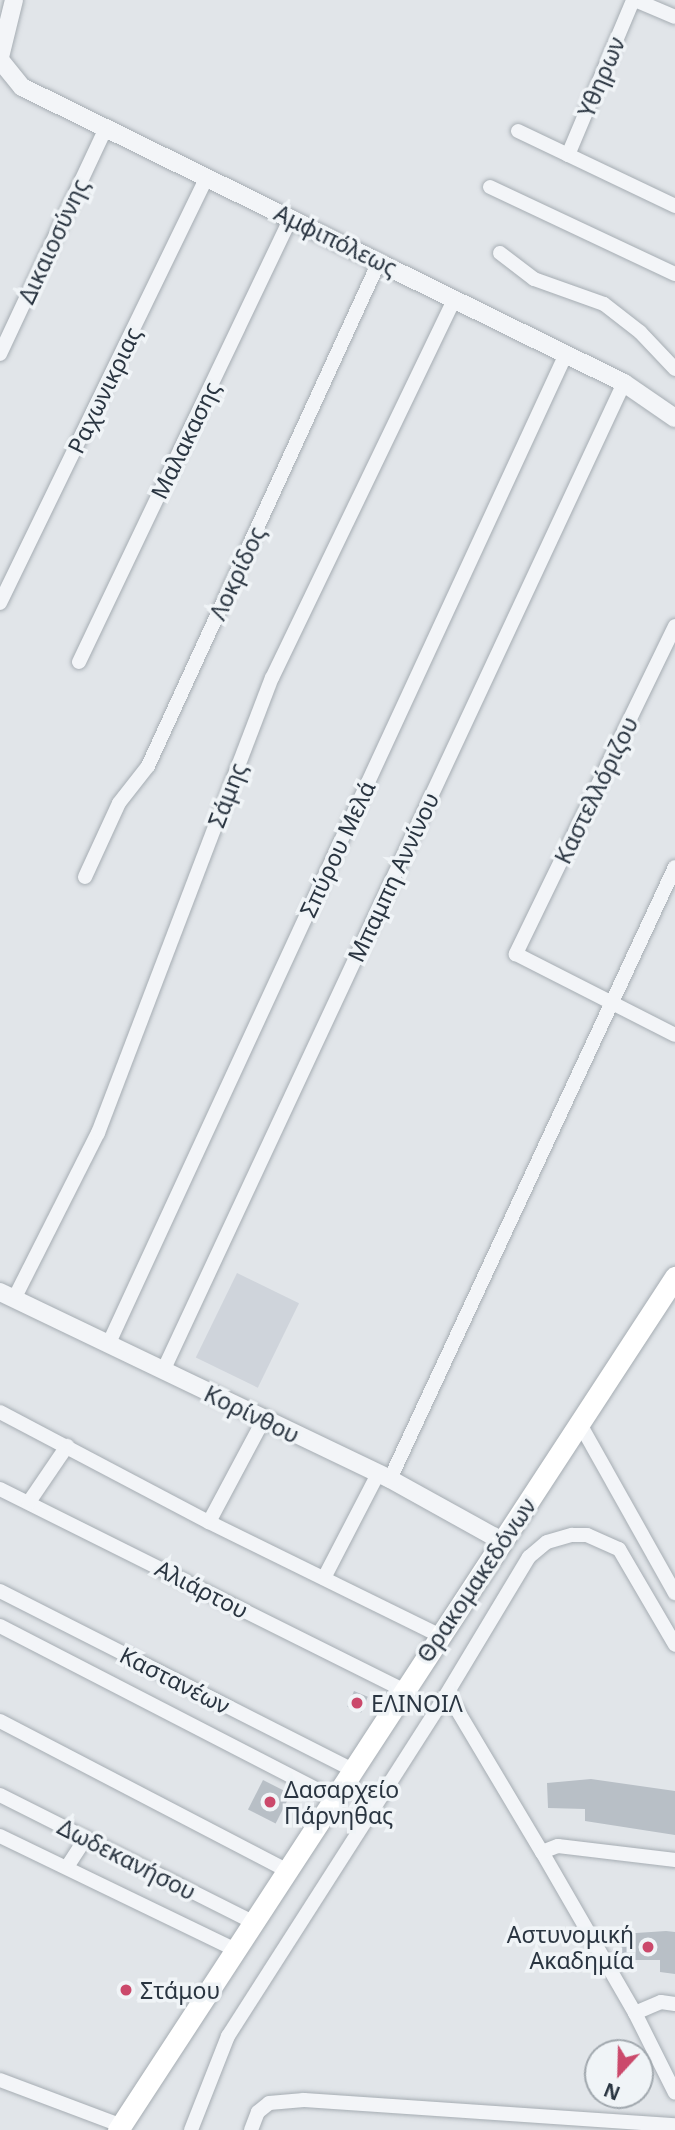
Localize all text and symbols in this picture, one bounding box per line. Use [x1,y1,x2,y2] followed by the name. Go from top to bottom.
[572,33,630,121] street label: Υθηρων
[12,174,94,308] street label: Δικαιοσύνης
[270,198,402,282] street label: Αμφιπόλεως
[62,322,146,458] street label: Ραχωνικριας
[145,377,225,503] street label: Μαλακασης
[203,522,271,624] street label: Λοκρίδος
[548,712,644,868] street label: Καστελλόριζου
[202,759,252,831] street label: Σάμης
[293,777,381,921] street label: Σπύρου Μελά
[342,788,444,966] street label: Μπαμπη Αννίνου
[200,1379,304,1449] street label: Κορίνθου
[411,1493,541,1667] street label: Θρακομακεδόνων
[151,1554,253,1624] street label: Αλιάρτου
[115,1641,235,1719] street label: Καστανέων
[371,1689,463,1717] place label: ΕΛΙΝΟΙΛ
[349,1695,365,1711] marker: ΕΛΙΝΟΙΛ
[284,1775,399,1829] place label: Δασαρχείο Πάρνηθας
[262,1794,278,1810] marker: Δασαρχείο Πάρνηθας
[53,1812,201,1906] street label: Δωδεκανήσου
[507,1920,634,1974] place label: Αστυνομική Ακαδημία
[640,1939,656,1955] marker: Αστυνομική Ακαδημία
[140,1976,220,2004] place label: Στάμου
[118,1982,134,1998] marker: Στάμου
[584,2039,654,2109] north arrow
[600,2077,624,2107] text: N

